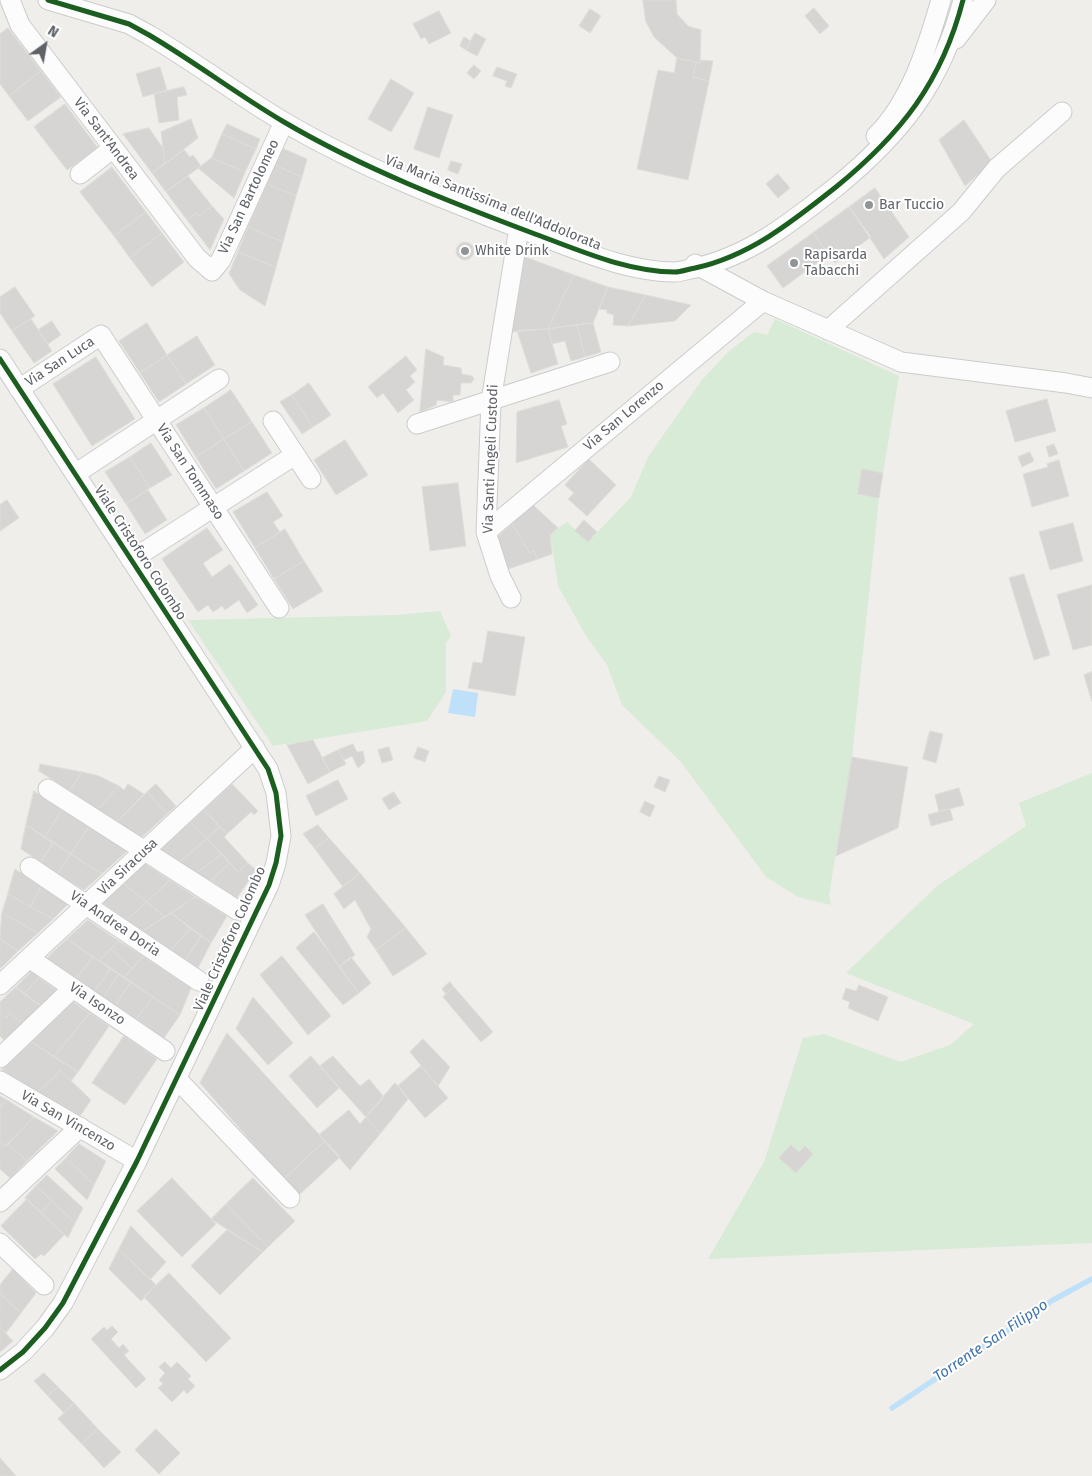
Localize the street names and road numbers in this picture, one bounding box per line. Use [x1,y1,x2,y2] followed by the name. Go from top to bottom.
[70,95,142,183] street label: Via Sant'Andrea
[215,137,283,257] street label: Via San Bartolomeo
[382,152,604,254] street label: Via Maria Santissima dell'Addolorata
[22,333,98,391] street label: Via San Luca
[580,377,668,455] street label: Via San Lorenzo
[480,384,502,534] street label: Via Santi Angeli Custodi
[153,421,227,523] street label: Via San Tommaso
[90,483,190,623] street label: Viale Cristoforo Colombo
[95,835,161,899] street label: Via Siracusa
[190,864,270,1014] street label: Viale Cristoforo Colombo
[67,888,163,960] street label: Via Andrea Doria
[66,979,128,1029] street label: Via Isonzo
[18,1087,118,1155] street label: Via San Vincenzo

